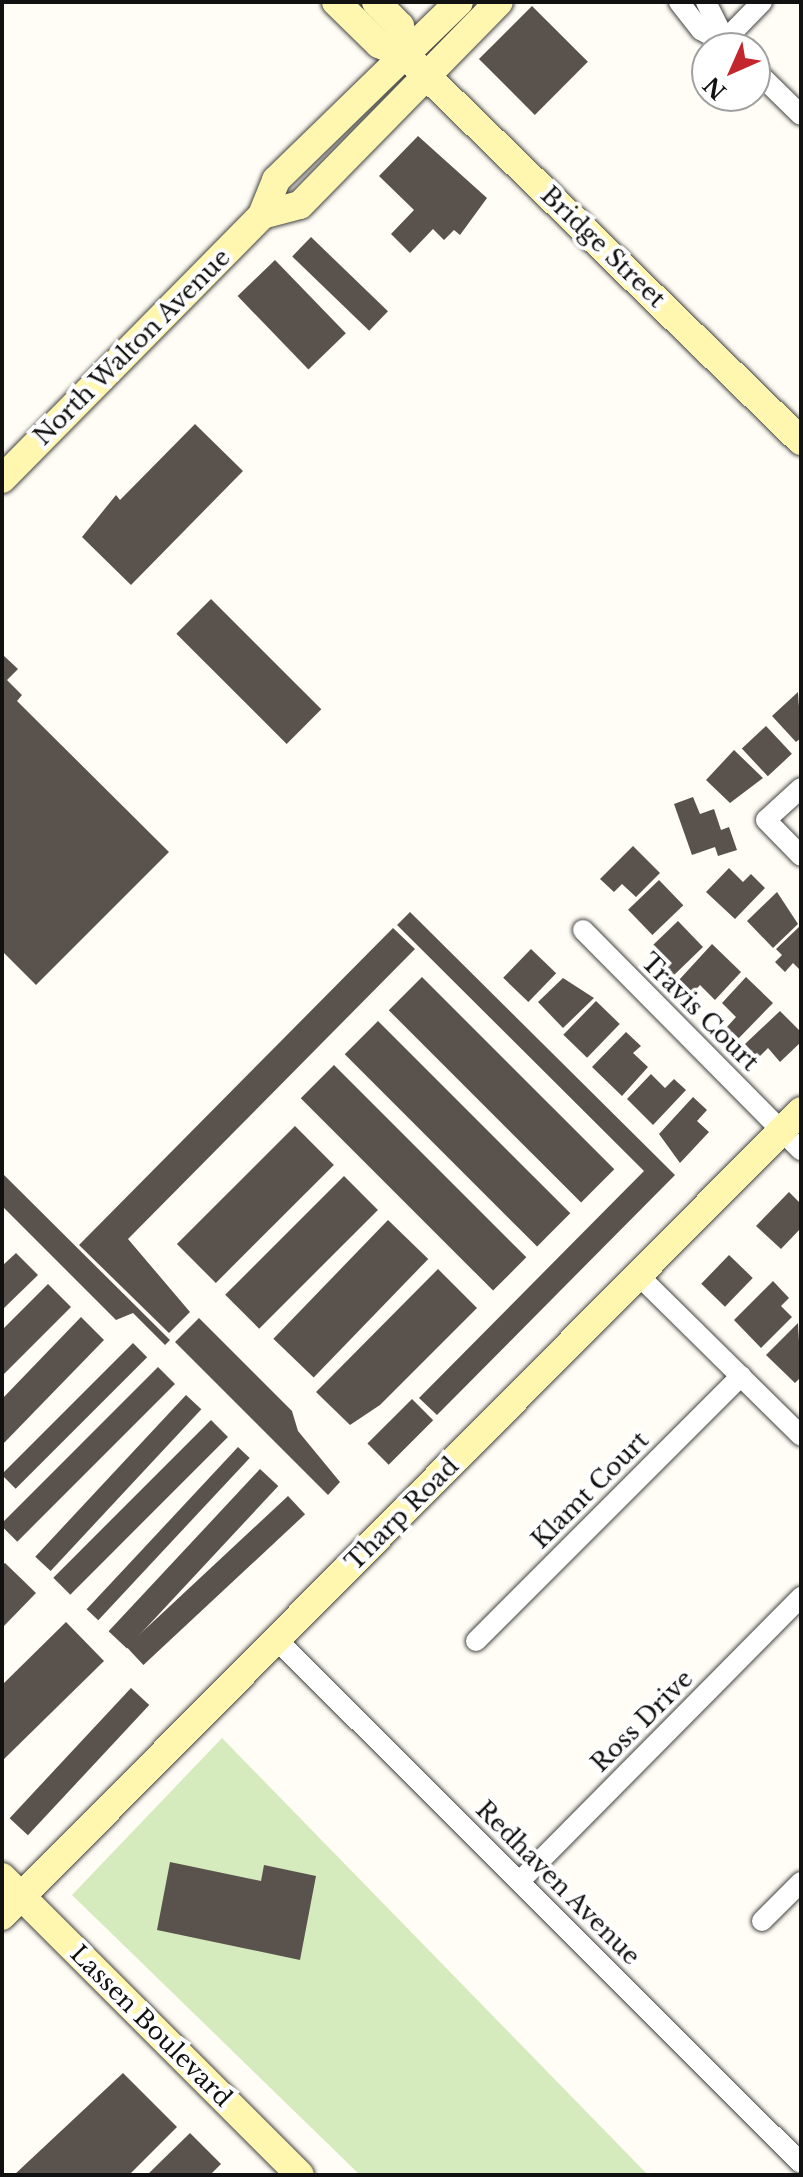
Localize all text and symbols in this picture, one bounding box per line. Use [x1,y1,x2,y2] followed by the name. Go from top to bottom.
[691,32,771,112] north arrow
[698,71,732,105] text: N
[535,181,671,313] street label: Bridge Street
[27,242,237,452] street label: North Walton Avenue
[635,947,765,1077] street label: Travis Court
[526,1426,654,1554] street label: Klamt Court
[340,1452,464,1576] street label: Tharp Road
[585,1664,699,1778] street label: Ross Drive
[470,1795,646,1971] street label: Redhaven Avenue
[64,1939,238,2113] street label: Lassen Boulevard

